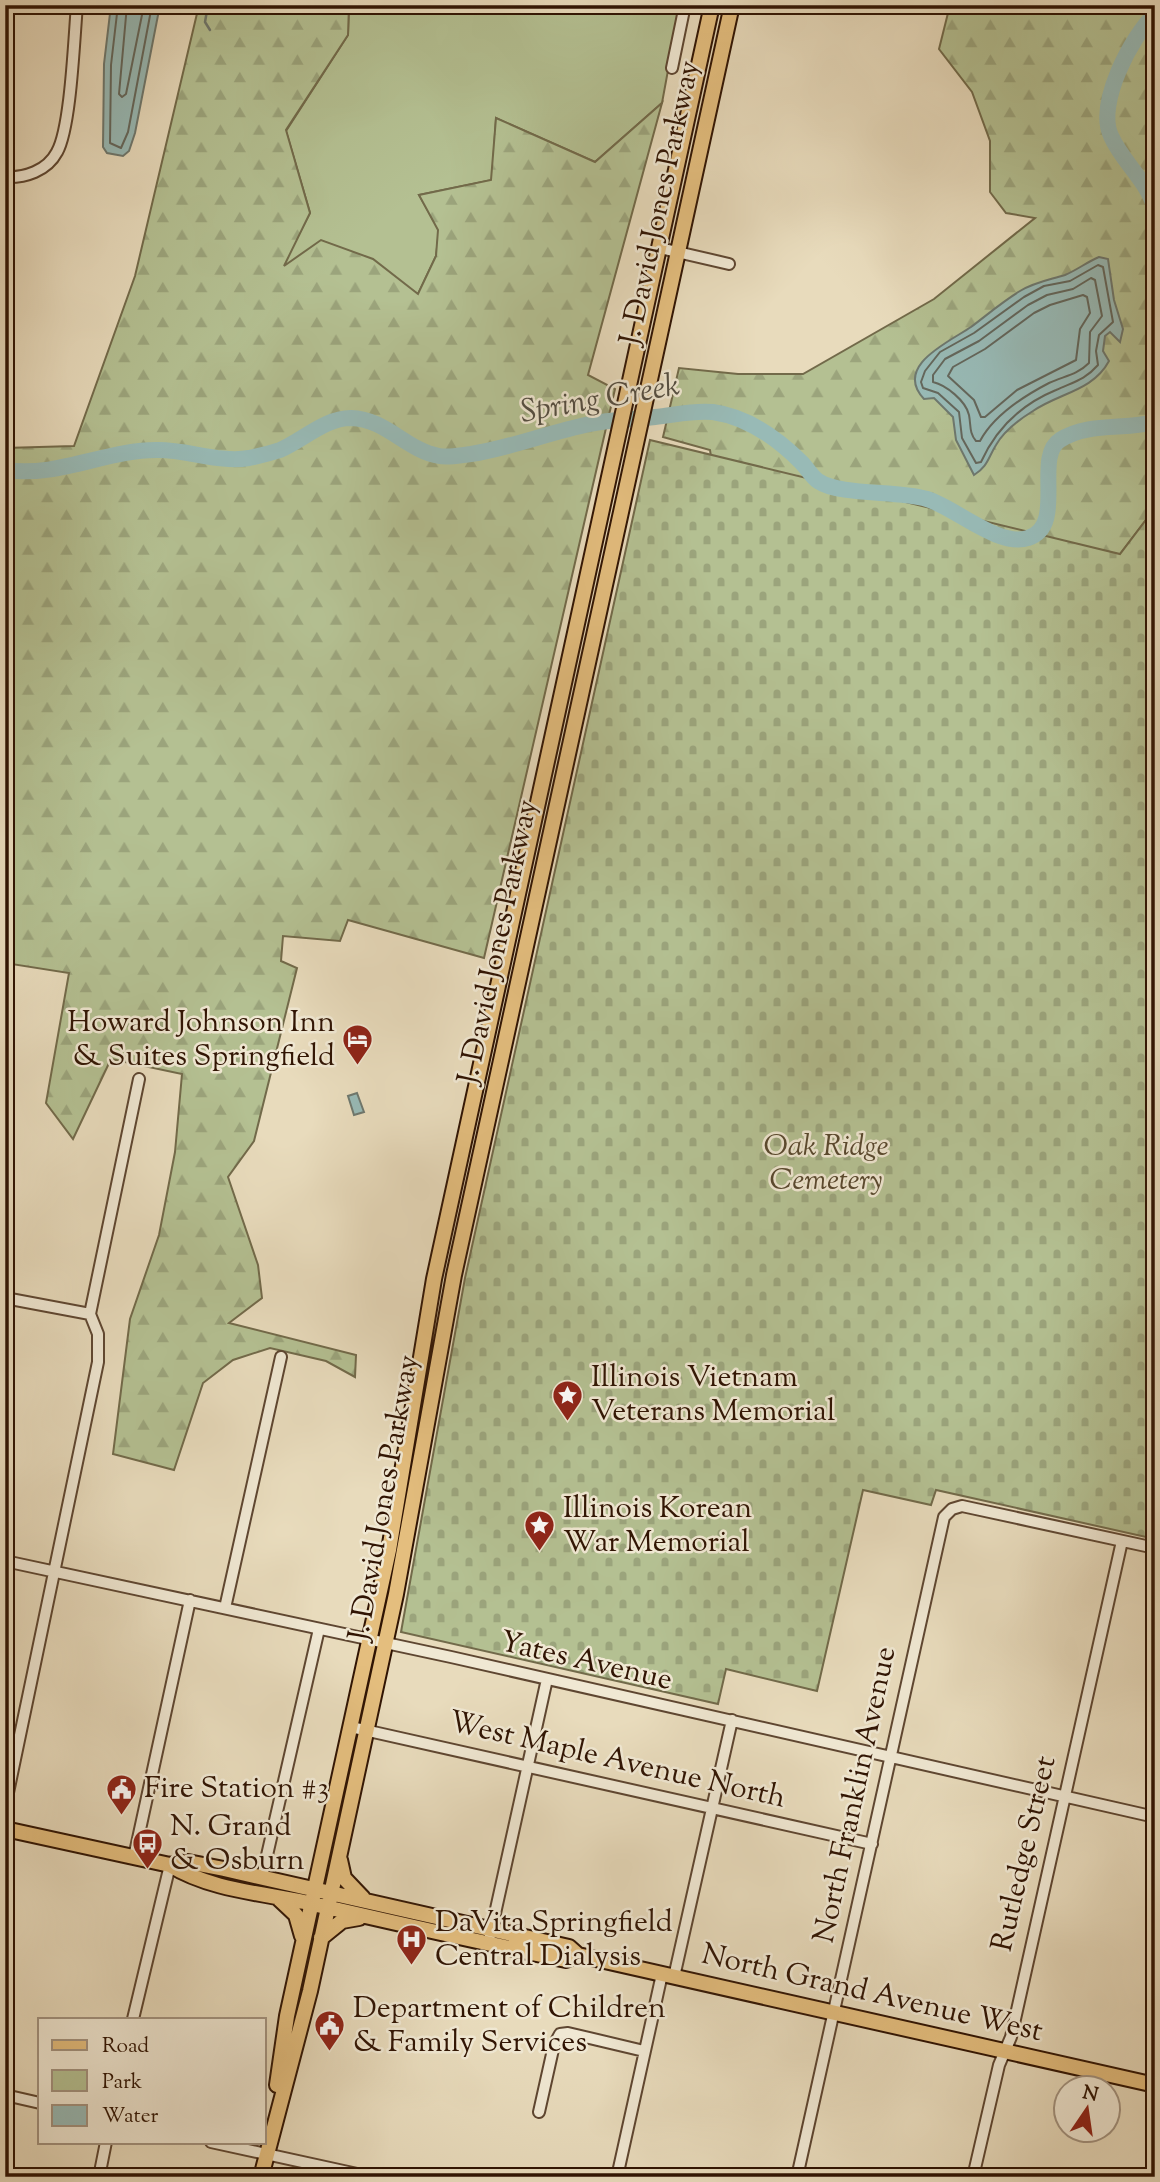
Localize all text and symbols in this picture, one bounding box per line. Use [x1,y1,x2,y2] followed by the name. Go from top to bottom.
[609,57,712,351] street label: J. David Jones Parkway
[517,363,683,437] water label: Spring Creek
[447,796,550,1090] street label: J. David Jones Parkway
[67,1002,335,1079] place label: Howard Johnson Inn & Suites Springfield
[341,1023,375,1067] hotel icon: Howard Johnson Inn & Suites Springfield
[763,1126,889,1203] park label: Oak Ridge Cemetery
[338,1352,431,1646] street label: J. David Jones Parkway
[591,1357,835,1434] place label: Illinois Vietnam Veterans Memorial
[551,1378,585,1422] place icon: Illinois Vietnam Veterans Memorial
[563,1488,753,1565] place label: Illinois Korean War Memorial
[523,1509,557,1553] place icon: Illinois Korean War Memorial
[496,1621,676,1703] street label: Yates Avenue
[804,1643,908,1947] street label: North Franklin Avenue
[444,1701,790,1821] street label: West Maple Avenue North
[982,1752,1068,1956] street label: Rutledge Street
[144,1768,329,1811] place label: Fire Station #3
[104,1772,138,1816] public building icon: Fire Station #3
[170,1806,305,1883] place label: N. Grand & Osburn
[130,1827,164,1871] bus stop icon: N. Grand & Osburn
[435,1902,673,1979] place label: DaVita Springfield Central Dialysis
[395,1923,429,1967] hospital icon: DaVita Springfield Central Dialysis
[697,1934,1047,2054] street label: North Grand Avenue West
[353,1988,666,2065] place label: Department of Children & Family Services
[313,2009,347,2053] public building icon: Department of Children & Family Services
[38,2018,266,2144] legend
[102,2032,149,2062] text: Road
[102,2068,143,2098] text: Park
[1052,2074,1122,2144] north arrow
[1080,2080,1101,2110] text: N
[102,2102,159,2132] text: Water

